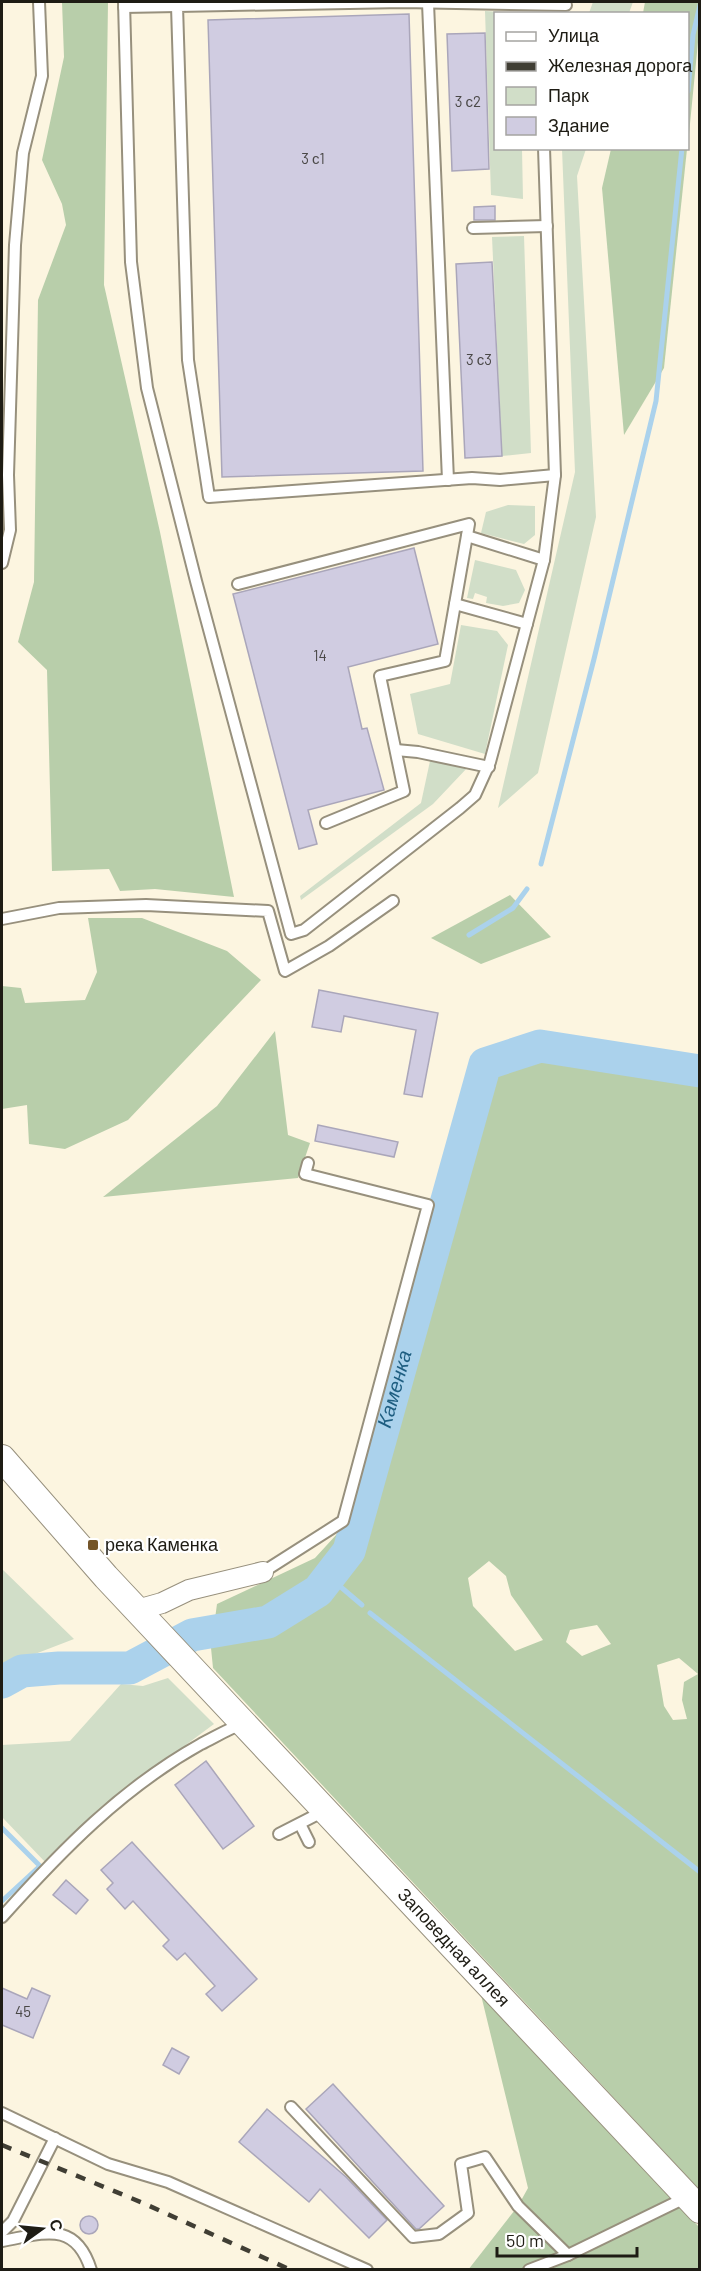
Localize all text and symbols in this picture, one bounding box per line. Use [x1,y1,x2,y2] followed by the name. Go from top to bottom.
[494,12,689,150] legend
[548,24,600,46] text: Улица
[548,54,693,76] text: Железная дорога
[548,84,589,106] text: Парк
[455,92,481,110] house number: 3 с2
[548,114,609,136] text: Здание
[301,149,325,167] house number: 3 с1
[466,350,492,368] house number: 3 с3
[313,646,327,664] house number: 14
[371,1347,416,1430] water label: Каменка
[105,1533,219,1555] place label: река Каменка
[86,1538,100,1552] marker: река Каменка
[394,1883,515,2011] street label: Заповедная аллея
[15,2002,31,2020] house number: 45
[12,2199,72,2259] north arrow
[46,2217,68,2233] text: С
[497,2220,636,2258] scale bar
[506,2229,544,2251] text: 50 m

